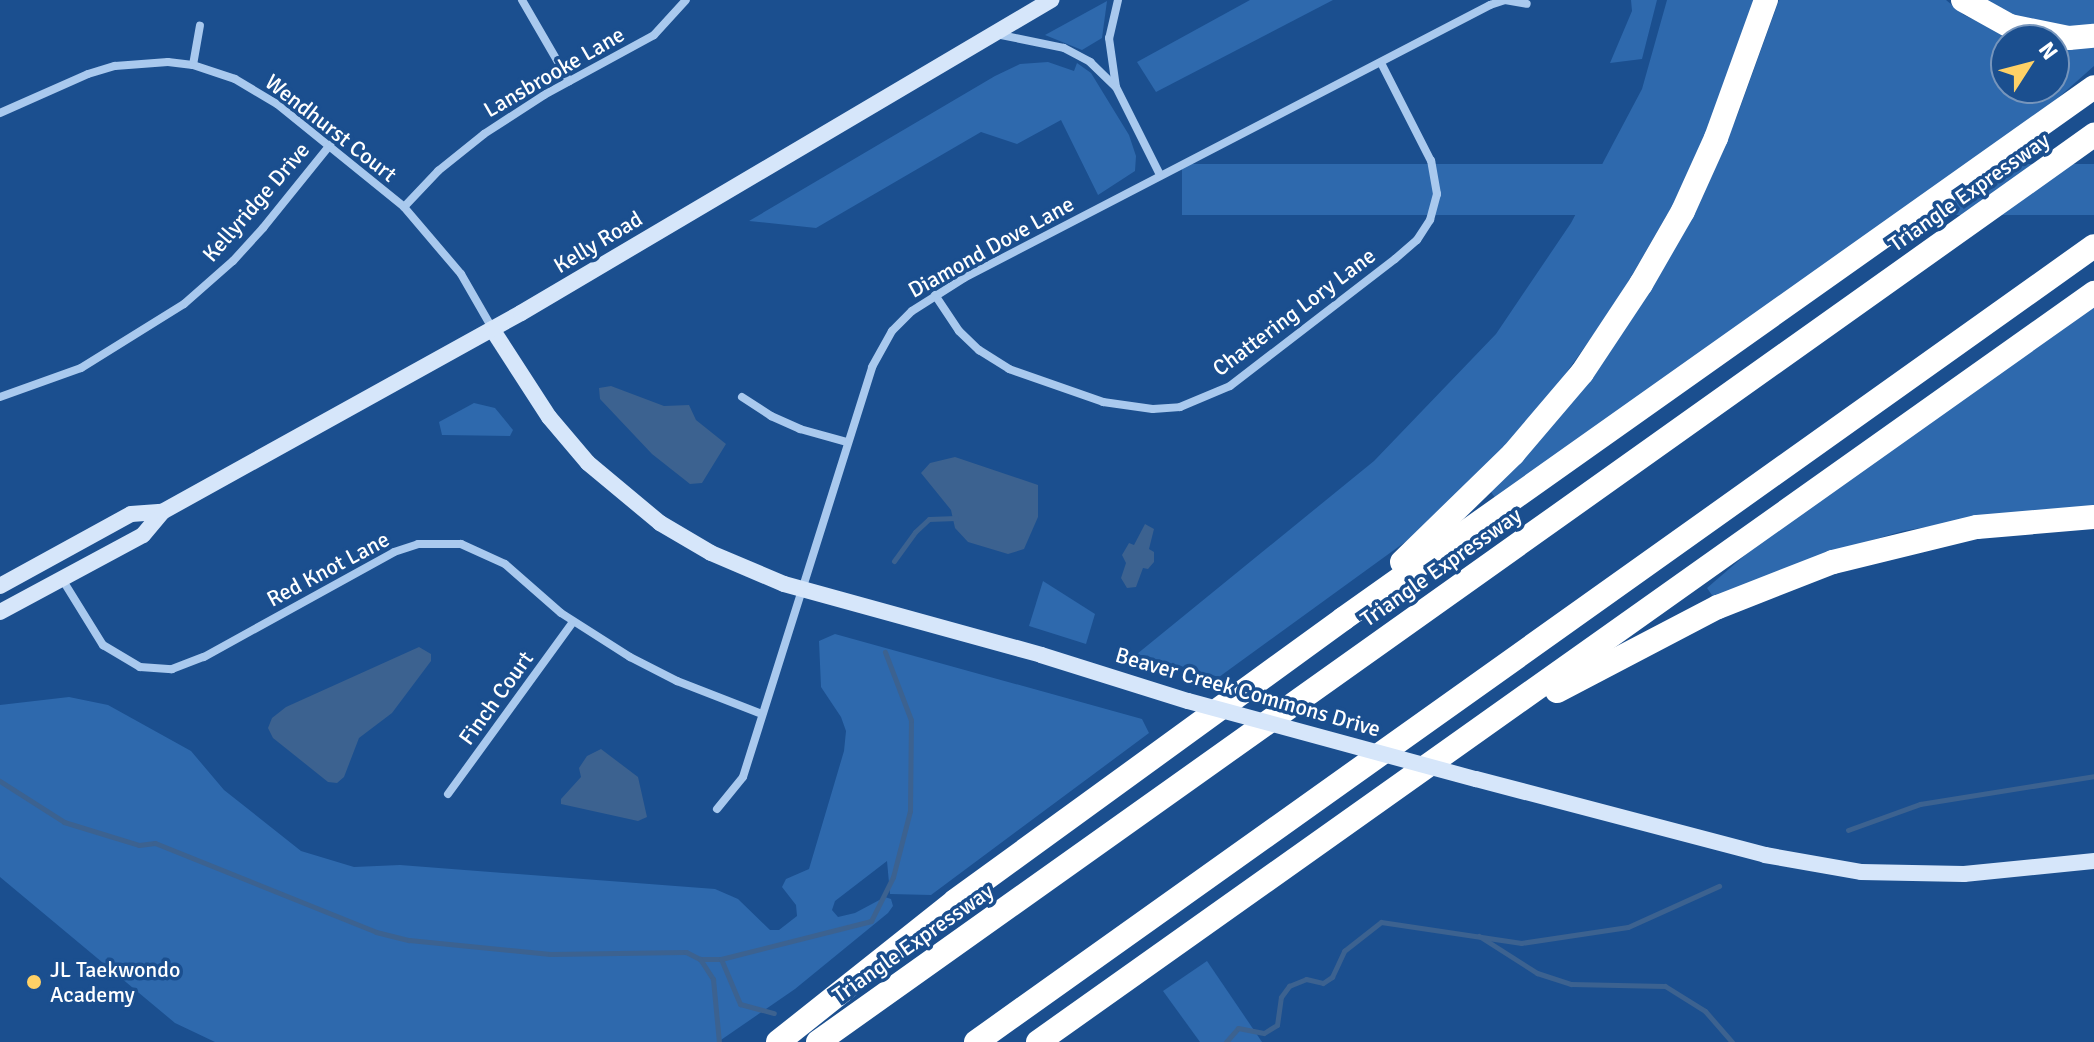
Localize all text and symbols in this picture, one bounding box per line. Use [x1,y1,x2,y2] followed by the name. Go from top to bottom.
[479,21,629,123] street label: Lansbrooke Lane
[1990,24,2070,104] north arrow
[2033,37,2064,65] text: N
[260,68,402,188] street label: Wendhurst Court
[1884,127,2054,257] street label: Triangle Expressway
[197,137,315,267] street label: Kellyridge Drive
[904,191,1078,303] street label: Diamond Dove Lane
[549,205,647,279] street label: Kelly Road
[1207,242,1381,382] street label: Chattering Lory Lane
[1356,502,1526,632] street label: Triangle Expressway
[262,526,394,612] street label: Red Knot Lane
[1112,641,1384,743] street label: Beaver Creek Commons Drive
[453,646,539,750] street label: Finch Court
[828,878,998,1008] street label: Triangle Expressway
[50,956,180,1008] place label: JL Taekwondo Academy
[25,973,43,991] marker: JL Taekwondo Academy

